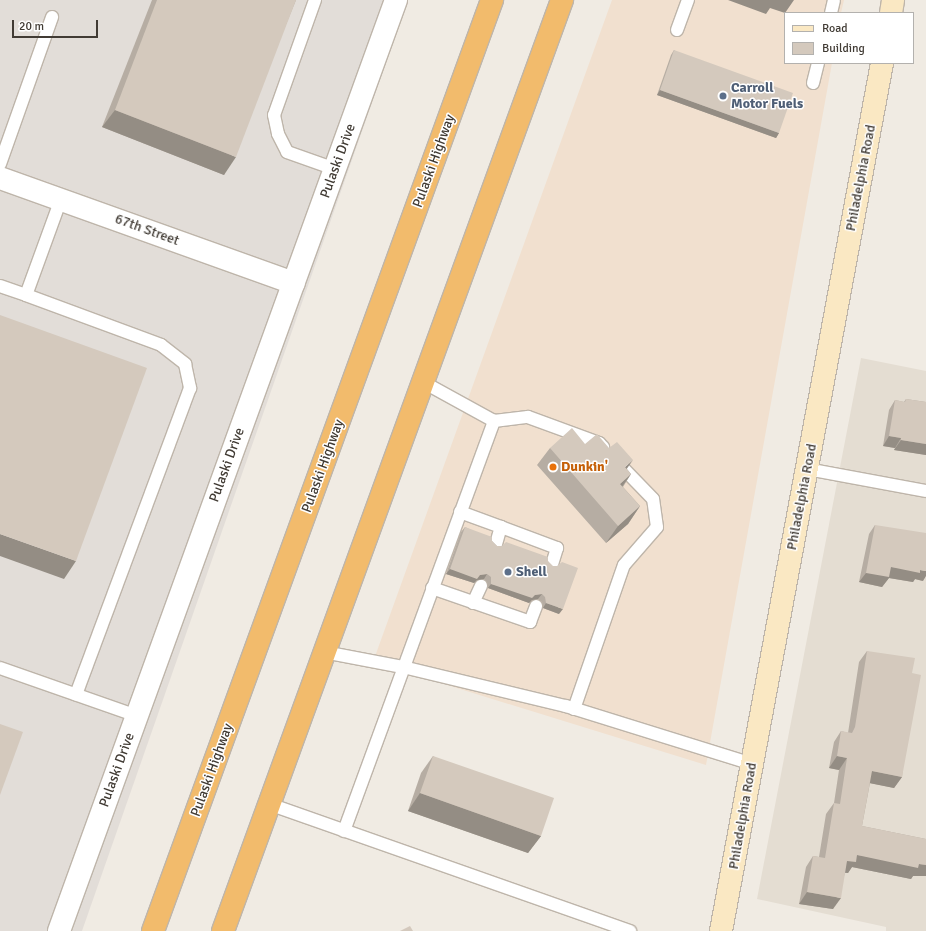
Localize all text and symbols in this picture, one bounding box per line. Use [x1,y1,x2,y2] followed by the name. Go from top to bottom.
[14,12,100,38] scale bar
[784,12,914,64] legend
[19,19,44,34] text: 20 m
[822,21,848,36] text: Road
[822,41,865,56] text: Building
[731,80,803,112] place label: Carroll Motor Fuels
[718,91,728,101] marker: Carroll Motor Fuels
[409,112,459,210] street label: Pulaski Highway
[317,122,359,200] street label: Pulaski Drive
[842,123,880,233] street label: Philadelphia Road
[113,211,181,249] street label: 67th Street
[298,417,348,515] street label: Pulaski Highway
[206,426,248,504] street label: Pulaski Drive
[783,442,821,552] street label: Philadelphia Road
[561,459,608,475] place label: Dunkin'
[548,462,558,472] marker: Dunkin'
[516,564,547,580] place label: Shell
[503,567,513,577] marker: Shell
[187,721,237,819] street label: Pulaski Highway
[96,731,138,809] street label: Pulaski Drive
[725,761,761,871] street label: Philadelphia Road

